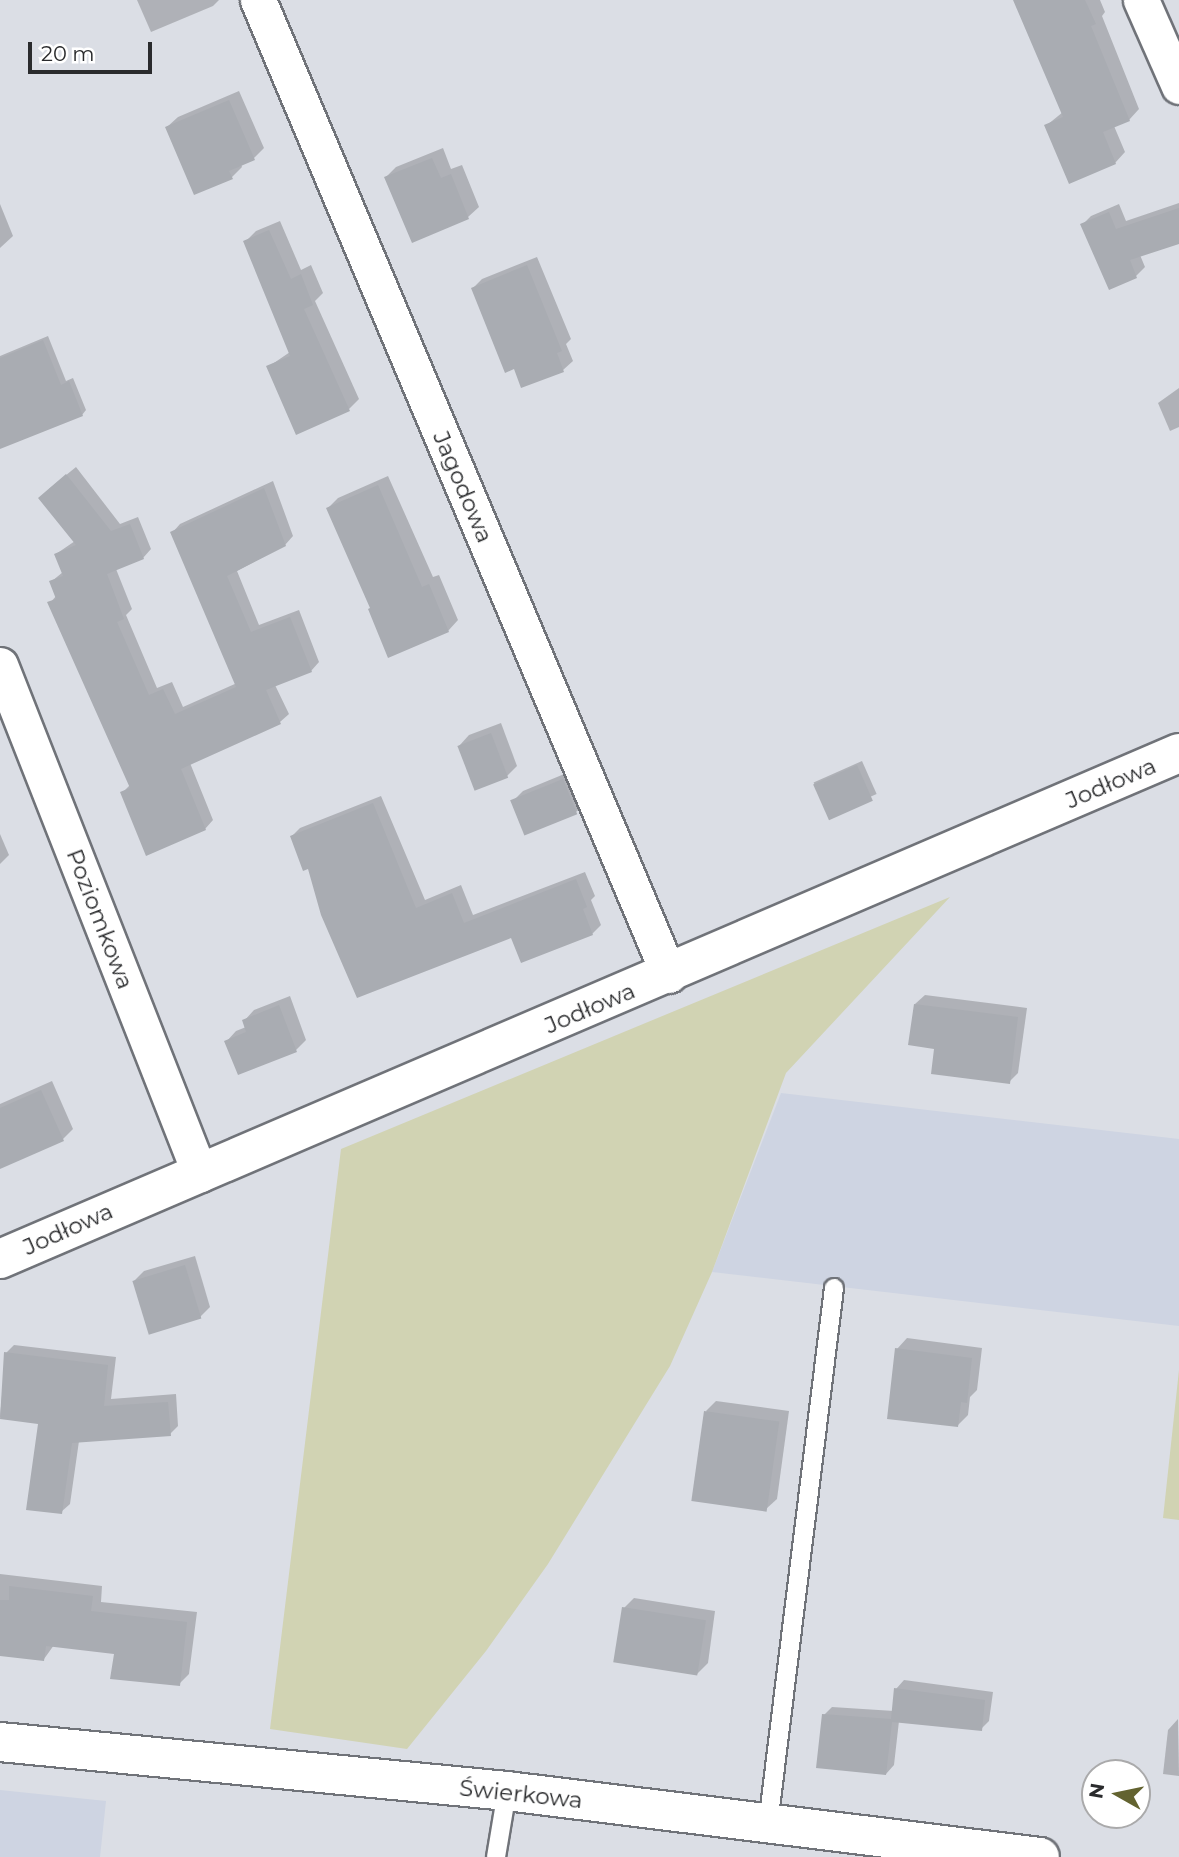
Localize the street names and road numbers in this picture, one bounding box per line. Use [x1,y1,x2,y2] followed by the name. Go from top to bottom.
[427,427,499,547] street label: Jagodowa
[1062,752,1160,814] street label: Jodłowa
[61,845,139,993] street label: Poziomkowa
[541,977,639,1039] street label: Jodłowa
[19,1197,117,1261] street label: Jodłowa
[458,1774,584,1814] street label: Świerkowa

